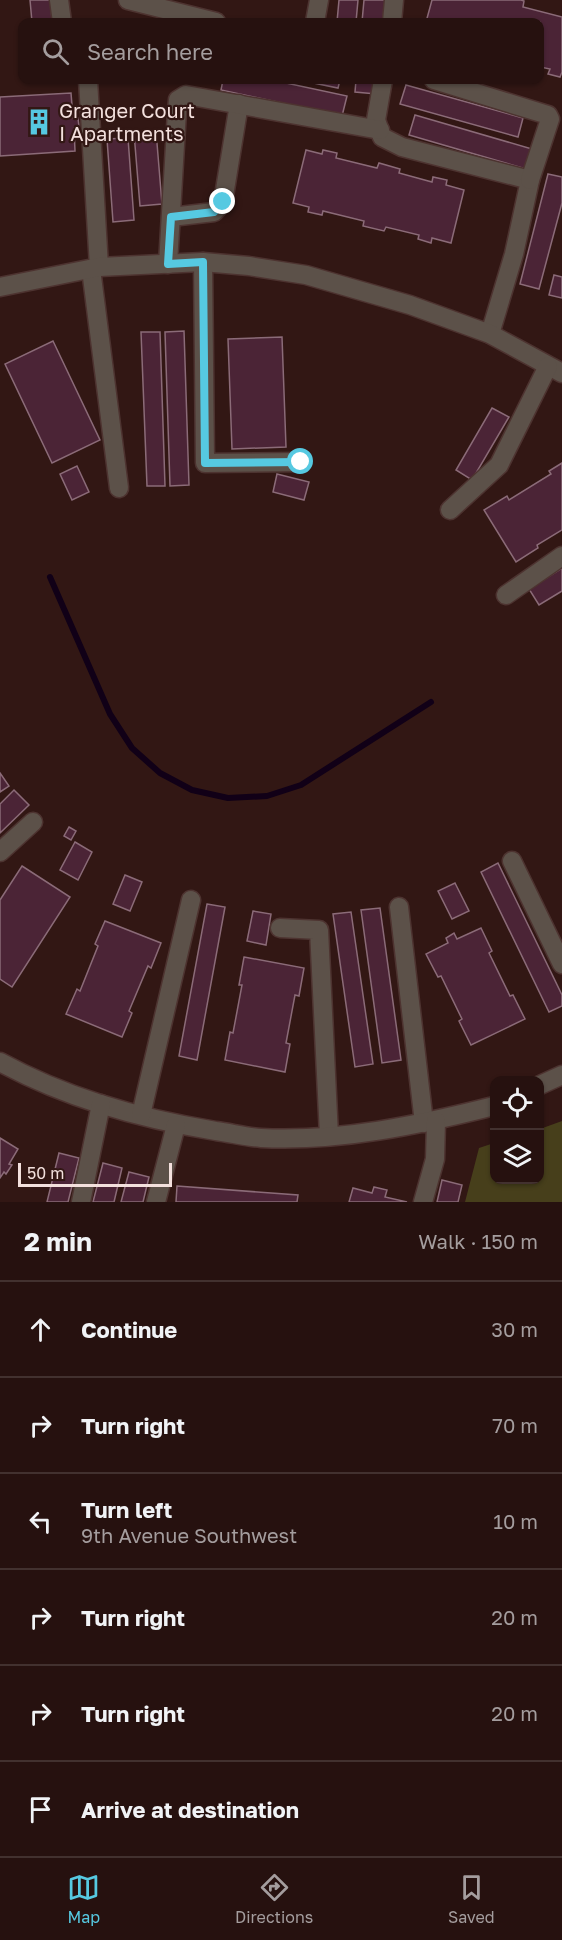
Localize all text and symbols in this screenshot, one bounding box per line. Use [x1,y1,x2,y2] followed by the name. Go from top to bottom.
[18,18,544,84] search box
[39,35,72,68] icon: search
[87,38,213,65] text: Search here
[59,98,195,145] place label: Granger Court I Apartments
[24,107,54,137] building icon: Granger Court I Apartments
[209,188,235,214] route end
[287,448,313,474] route start
[490,1076,544,1184] map controls
[490,1076,544,1130] button: locate
[490,1130,544,1184] button: layers
[18,1160,172,1188] scale bar
[27,1163,64,1183] text: 50 m
[24,1226,92,1257] text: 2 min
[418,1229,538,1253] text: Walk · 150 m
[24,1313,57,1346] icon: ahead
[81,1316,177,1343] text: Continue
[491,1317,538,1341] text: 30 m
[24,1409,57,1442] icon: right
[81,1412,185,1439] text: Turn right
[492,1413,538,1437] text: 70 m
[81,1496,172,1523] text: Turn left
[24,1505,57,1538] icon: left
[493,1509,538,1533] text: 10 m
[81,1523,297,1547] text: 9th Avenue Southwest
[24,1601,57,1634] icon: right
[81,1604,185,1631] text: Turn right
[491,1605,538,1629] text: 20 m
[24,1697,57,1730] icon: right
[81,1700,185,1727] text: Turn right
[491,1701,538,1725] text: 20 m
[24,1793,57,1826] icon: arrive
[81,1796,299,1823] text: Arrive at destination
[67,1871,100,1927] tab: Map
[235,1871,313,1927] tab: Directions
[448,1871,495,1927] tab: Saved

